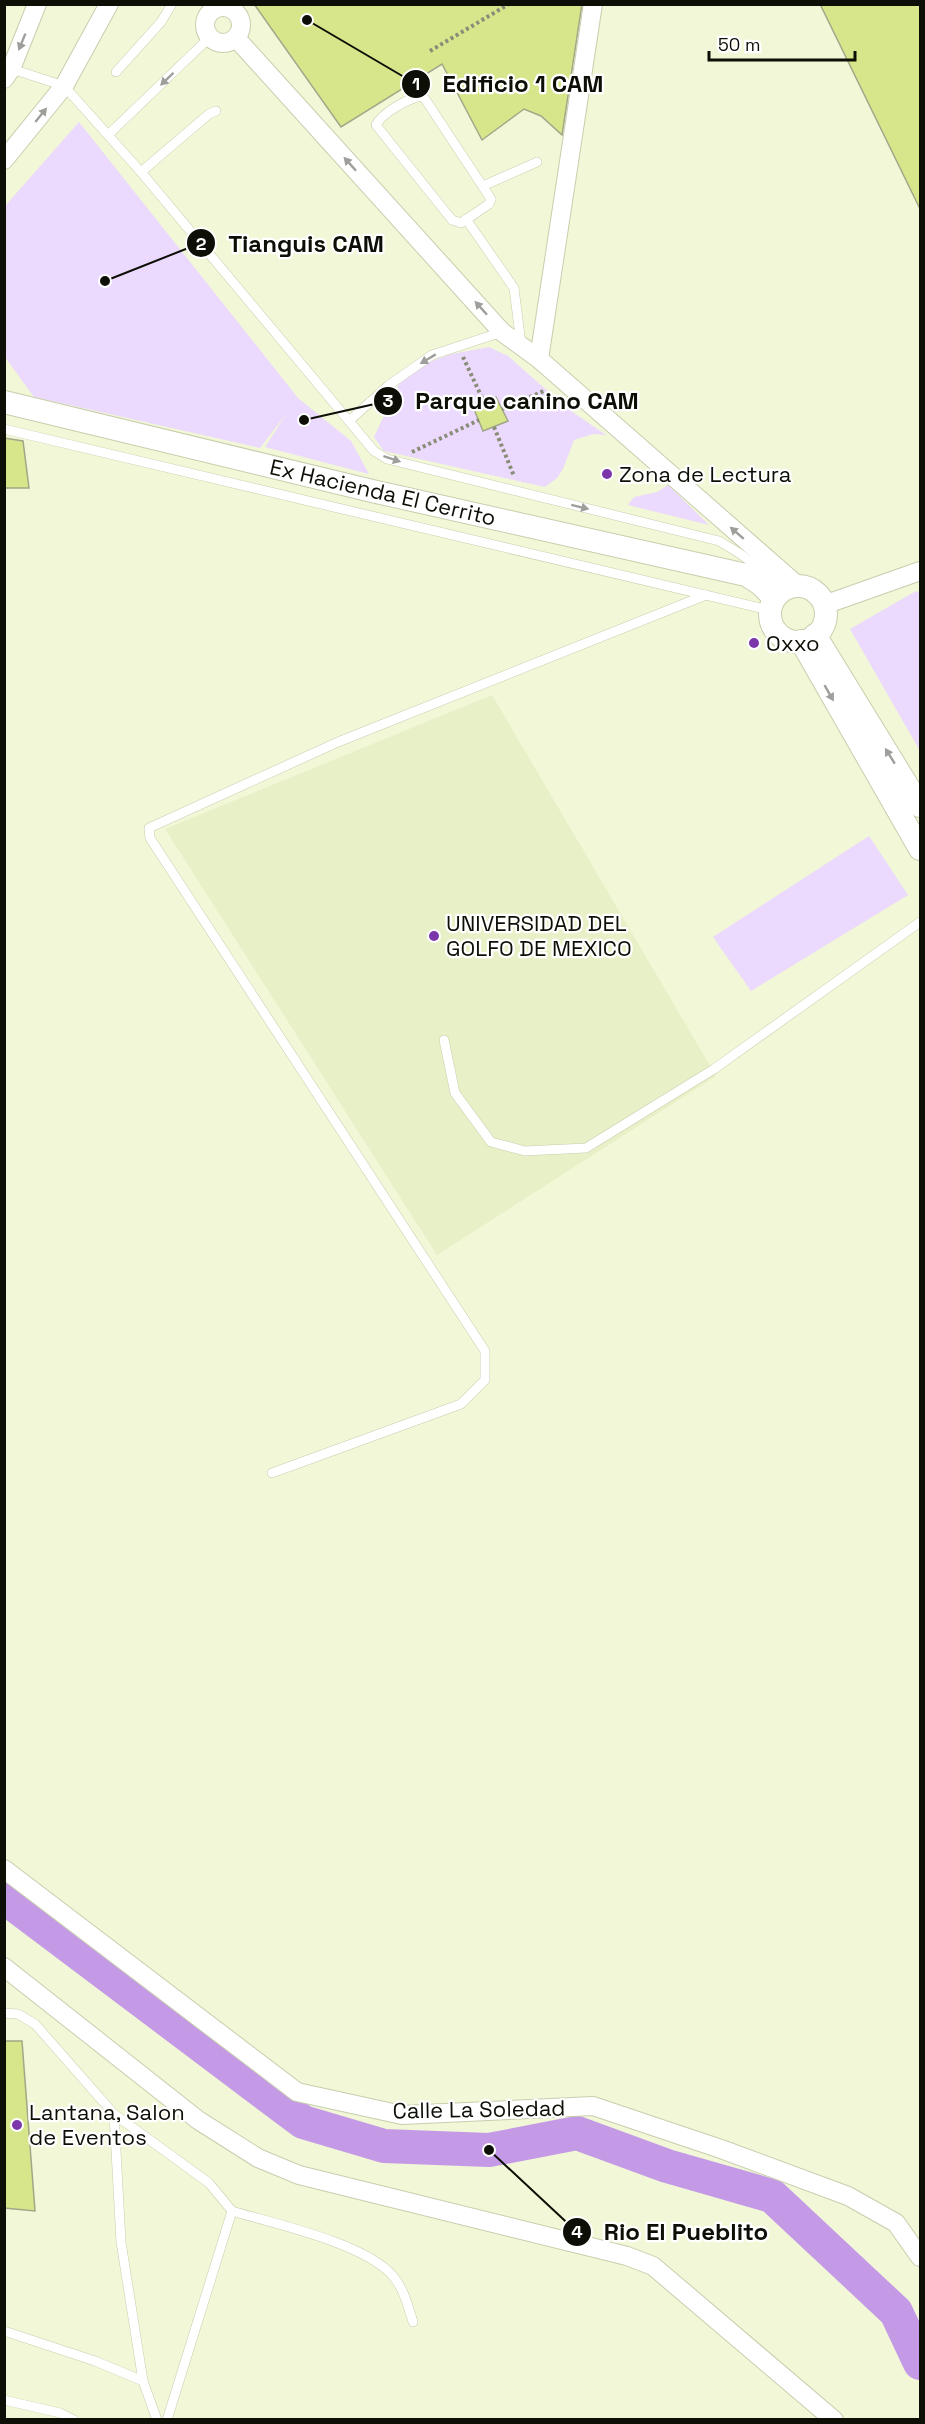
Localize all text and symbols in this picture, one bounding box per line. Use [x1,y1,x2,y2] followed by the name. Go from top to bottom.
[709,24,854,62] scale bar
[718,33,760,56] text: 50 m
[17,34,27,52] one-way arrow
[401,63,616,105] callout: Edificio 1 CAM
[443,68,604,99] text: Edificio 1 CAM
[160,71,174,85] one-way arrow
[412,72,420,95] text: 1
[34,107,47,122] one-way arrow
[343,157,357,171] one-way arrow
[186,222,395,264] callout: Tianguis CAM
[228,228,384,259] text: Tianguis CAM
[196,232,207,255] text: 2
[474,301,488,315] one-way arrow
[419,353,436,364] one-way arrow
[373,380,651,422] callout: Parque canino CAM
[415,385,639,416] text: Parque canino CAM
[383,389,394,412] text: 3
[267,452,499,532] street label: Ex Hacienda El Cerrito
[383,455,401,464] one-way arrow
[619,460,792,488] place label: Zona de Lectura
[600,467,614,481] marker: Zona de Lectura
[571,502,590,512] one-way arrow
[730,527,745,540] one-way arrow
[766,629,820,657] place label: Oxxo
[747,636,761,650] marker: Oxxo
[824,685,834,702] one-way arrow
[884,748,895,764] one-way arrow
[446,909,632,962] place label: UNIVERSIDAD DEL GOLFO DE MEXICO
[427,929,441,943] marker: UNIVERSIDAD DEL GOLFO DE MEXICO
[392,2093,566,2125] street label: Calle La Soledad
[29,2098,185,2151] place label: Lantana, Salon de Eventos
[10,2118,24,2132] marker: Lantana, Salon de Eventos
[562,2211,781,2253] callout: Rio El Pueblito
[604,2216,768,2247] text: Rio El Pueblito
[571,2220,583,2243] text: 4

